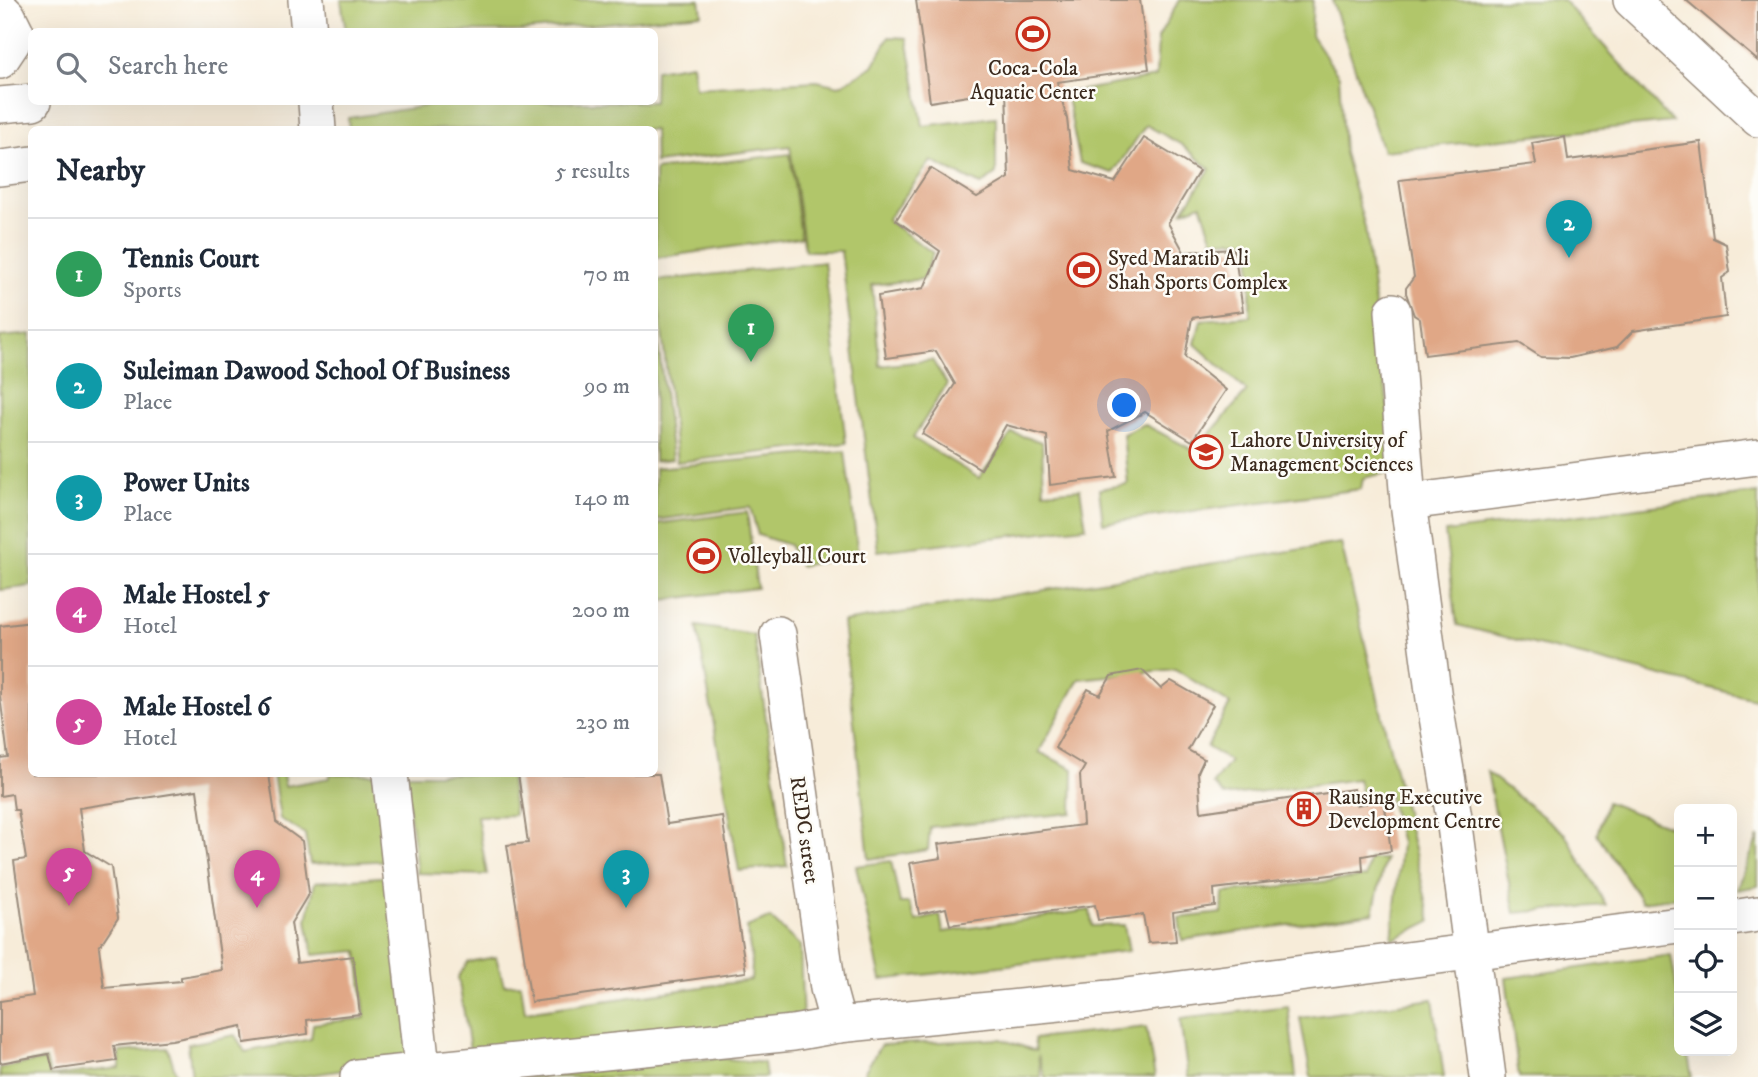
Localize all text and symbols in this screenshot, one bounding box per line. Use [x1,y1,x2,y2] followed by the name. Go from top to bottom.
[1014,15,1052,53] sports icon: Coca-Cola Aquatic Center
[28,28,658,105] search box
[52,48,90,86] icon: search
[108,50,228,83] text: Search here
[970,56,1096,106] place label: Coca-Cola Aquatic Center
[56,153,145,190] text: Nearby
[555,157,630,186] text: 5 results
[1546,200,1592,258] pin: 2
[123,243,259,276] text: Tennis Court
[1108,246,1288,296] place label: Syed Maratib Ali Shah Sports Complex
[1065,251,1103,289] sports icon: Syed Maratib Ali Shah Sports Complex
[75,260,83,289] text: 1
[583,260,630,289] text: 70 m
[123,276,181,305] text: Sports
[728,304,774,362] pin: 1
[123,355,510,388] text: Suleiman Dawood School Of Business
[73,372,85,401] text: 2
[584,372,630,401] text: 90 m
[123,388,172,417] text: Place
[1107,388,1141,422] your location
[1230,428,1413,478] place label: Lahore University of Management Sciences
[1187,433,1225,471] school or university icon: Lahore University of Management Sciences
[123,467,250,500] text: Power Units
[75,484,83,513] text: 3
[574,484,630,513] text: 140 m
[123,500,172,529] text: Place
[685,537,723,575] sports icon: Volleyball Court
[727,544,866,570] place label: Volleyball Court
[123,579,270,612] text: Male Hostel 5
[72,596,86,625] text: 4
[572,596,630,625] text: 200 m
[123,612,177,641] text: Hotel
[123,691,271,724] text: Male Hostel 6
[73,708,85,737] text: 5
[576,708,630,737] text: 230 m
[123,724,177,753] text: Hotel
[784,775,824,886] street label: REDC street
[1328,785,1501,835] place label: Rausing Executive Development Centre
[1285,790,1323,828] building icon: Rausing Executive Development Centre
[1674,804,1737,1056] map controls
[1674,804,1737,867] button: +
[46,848,92,906] pin: 5
[234,850,280,908] pin: 4
[603,850,649,908] pin: 3
[1674,867,1737,930] button: −
[1674,930,1737,993] button: locate
[1674,993,1737,1056] button: layers

